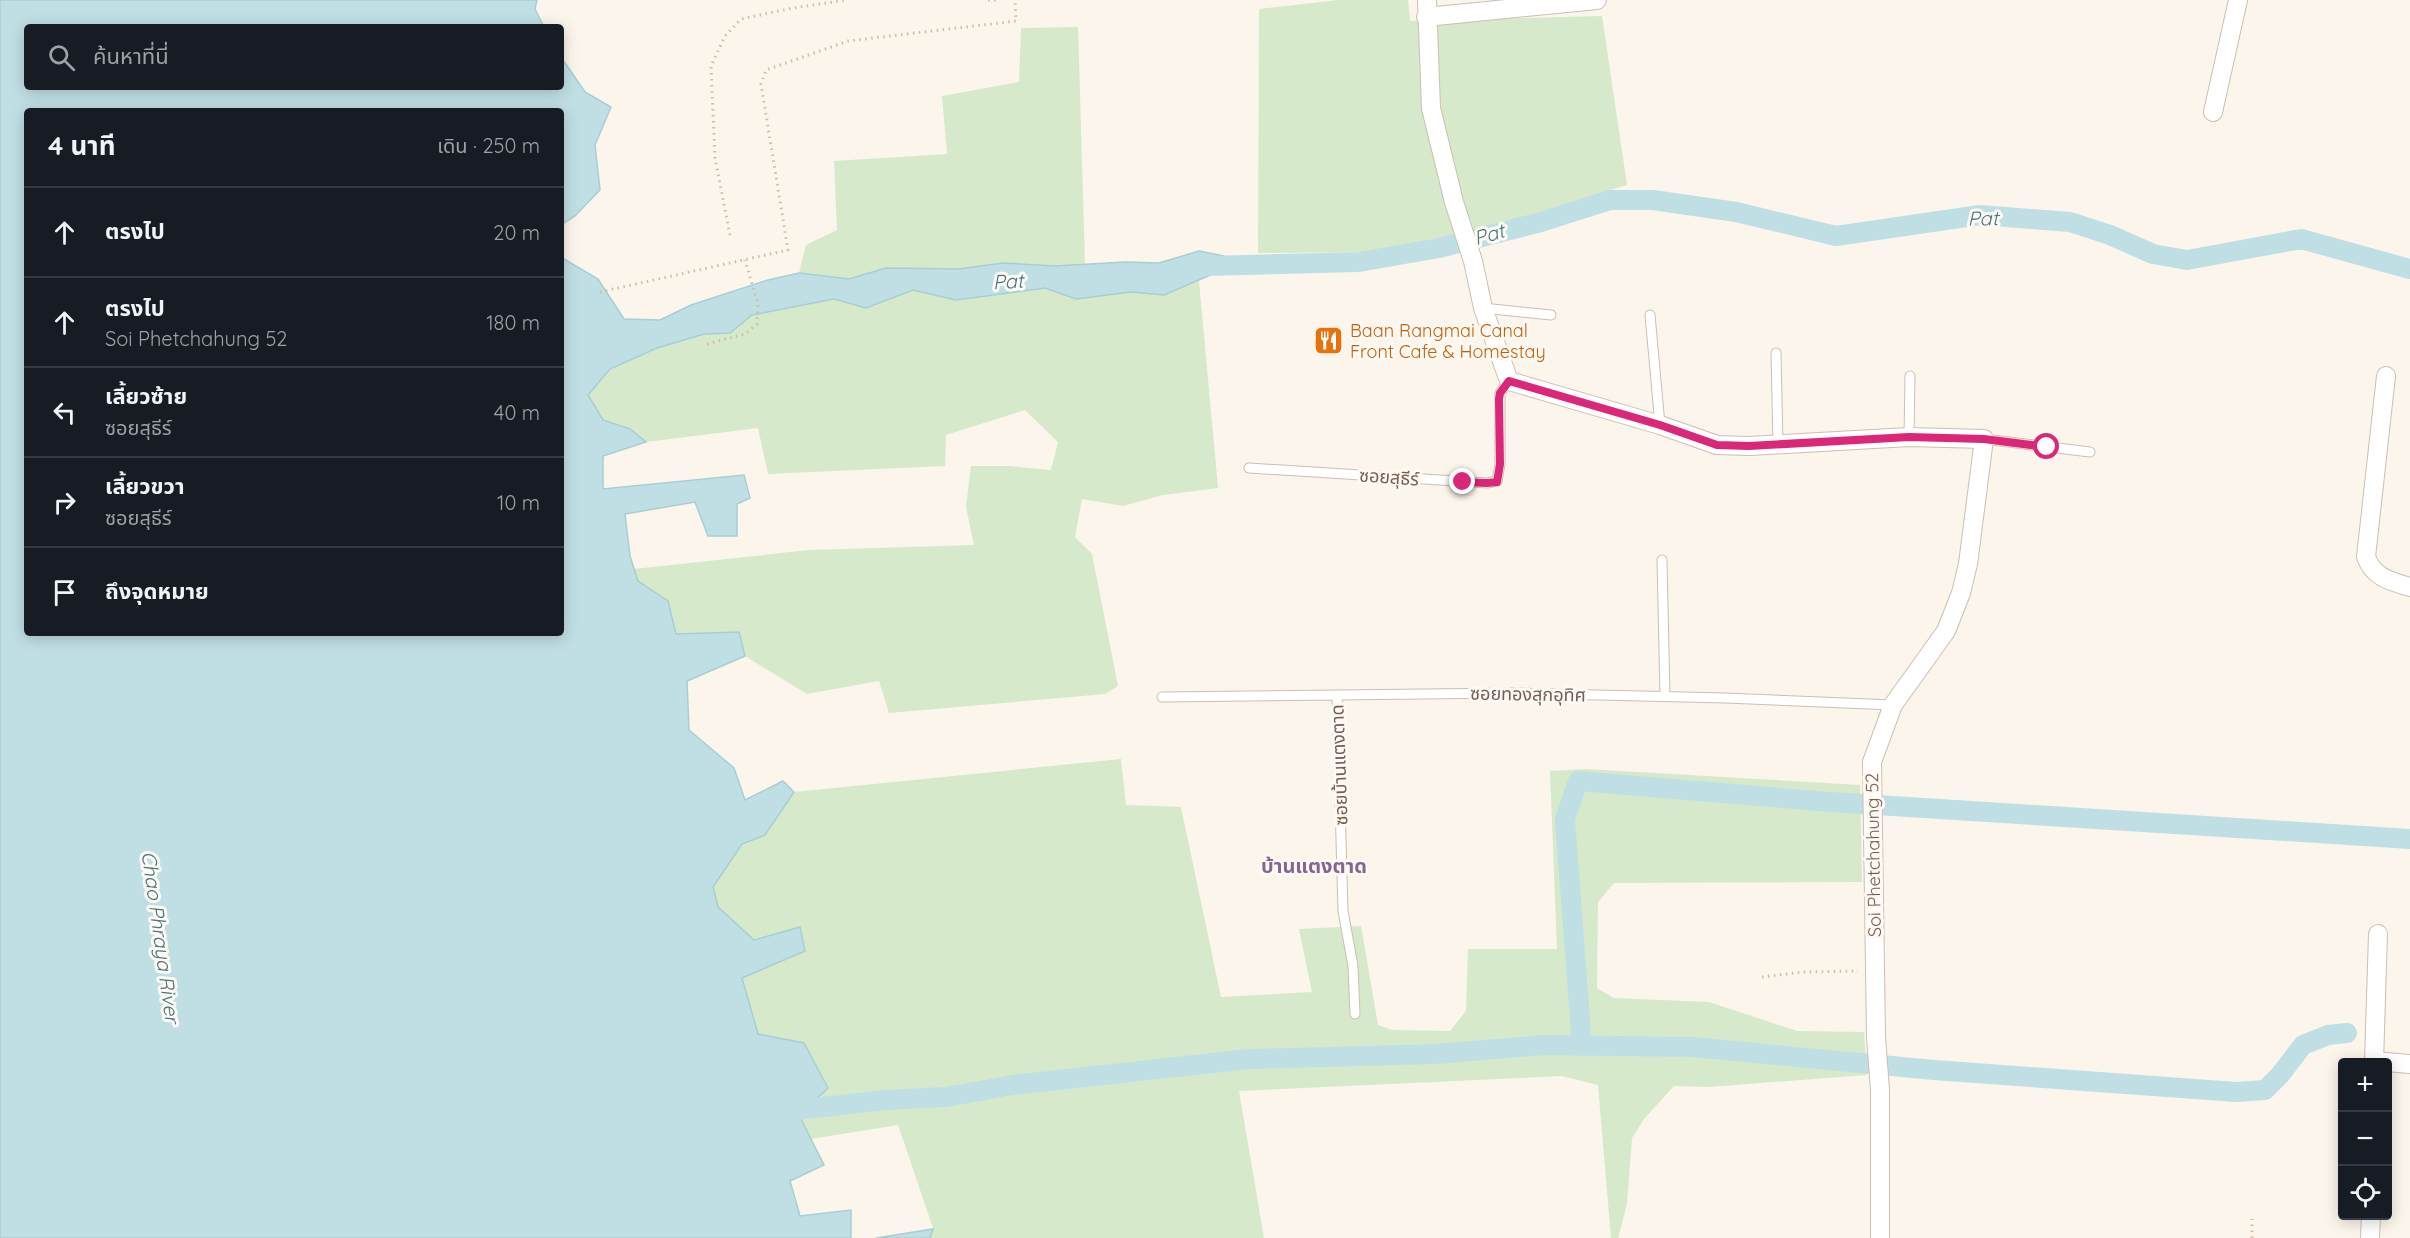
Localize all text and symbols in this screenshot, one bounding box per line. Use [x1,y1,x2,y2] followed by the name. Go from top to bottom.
[24,24,564,90] search box
[45,41,78,74] icon: search
[93,42,169,70] text: ค้นหาที่นี่
[48,129,115,162] text: 4 นาที
[437,133,540,158] text: เดิน · 250 m
[1967,205,2001,231] water label: Pat
[48,216,81,249] icon: ahead
[105,217,165,245] text: ตรงไป
[1471,217,1509,250] water label: Pat
[493,220,540,245] text: 20 m
[992,267,1026,295] water label: Pat
[105,294,165,322] text: ตรงไป
[48,306,81,339] icon: ahead
[486,310,540,335] text: 180 m
[1350,319,1546,363] place label: Baan Rangmai Canal Front Cafe & Homestay
[1313,324,1345,356] restaurant icon: Baan Rangmai Canal Front Cafe & Homestay
[105,326,287,351] text: Soi Phetchahung 52
[105,382,187,410] text: เลี้ยวซ้าย
[48,396,81,429] icon: left
[494,400,540,425] text: 40 m
[105,415,172,440] text: ซอยสุธีร์
[2033,433,2059,459] route start
[1358,463,1421,491] street label: ซอยสุธีร์
[1449,468,1475,494] route end
[105,472,185,500] text: เลี้ยวขวา
[48,486,81,519] icon: right
[497,490,540,515] text: 10 m
[105,505,172,530] text: ซอยสุธีร์
[48,576,81,609] icon: arrive
[105,577,209,605] text: ถึงจุดหมาย
[1470,681,1586,707] street label: ซอยทองสุกอุทิศ
[1325,704,1353,826] street label: ซอยบ้านแตงตาด
[1860,773,1886,937] street label: Soi Phetchahung 52
[137,850,186,1027] water label: Chao Phraya River
[1261,853,1367,878] district label: บ้านแตงตาด
[2338,1058,2392,1220] map controls
[2338,1058,2392,1112] button: +
[2338,1112,2392,1166] button: −
[2338,1166,2392,1220] button: locate

